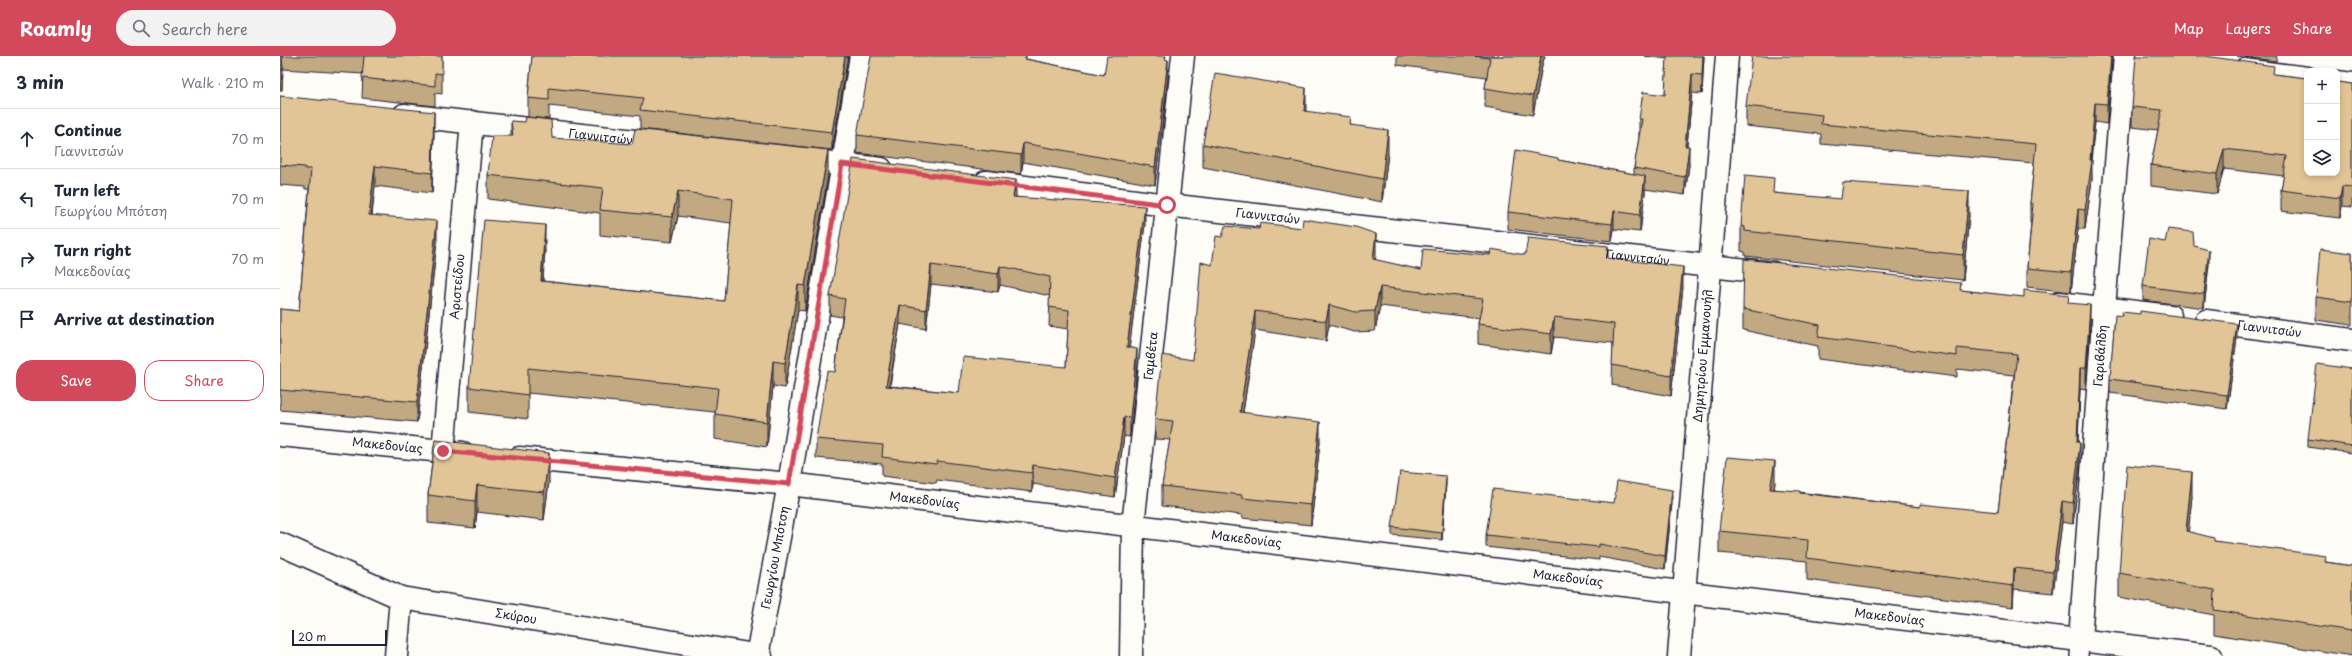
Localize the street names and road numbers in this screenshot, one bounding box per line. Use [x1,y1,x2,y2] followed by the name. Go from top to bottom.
[568,124,634,149] street label: Γιαννιτσών
[1235,203,1301,228] street label: Γιαννιτσών
[1605,244,1671,269] street label: Γιαννιτσών
[445,253,468,320] street label: Αριστείδου
[1688,289,1716,423] street label: Δημητρίου Εμμανουήλ
[2236,315,2303,341] street label: Γιαννιτσών
[2088,324,2111,387] street label: Γαριβάλδη
[1139,331,1162,381] street label: Γαμβέτα
[351,432,424,457] street label: Μακεδονίας
[889,486,961,513] street label: Μακεδονίας
[756,504,793,611] street label: Γεωργίου Μπότση
[1210,525,1283,552] street label: Μακεδονίας
[1532,564,1604,590] street label: Μακεδονίας
[494,603,538,628] street label: Σκύρου
[1854,603,1926,629] street label: Μακεδονίας

